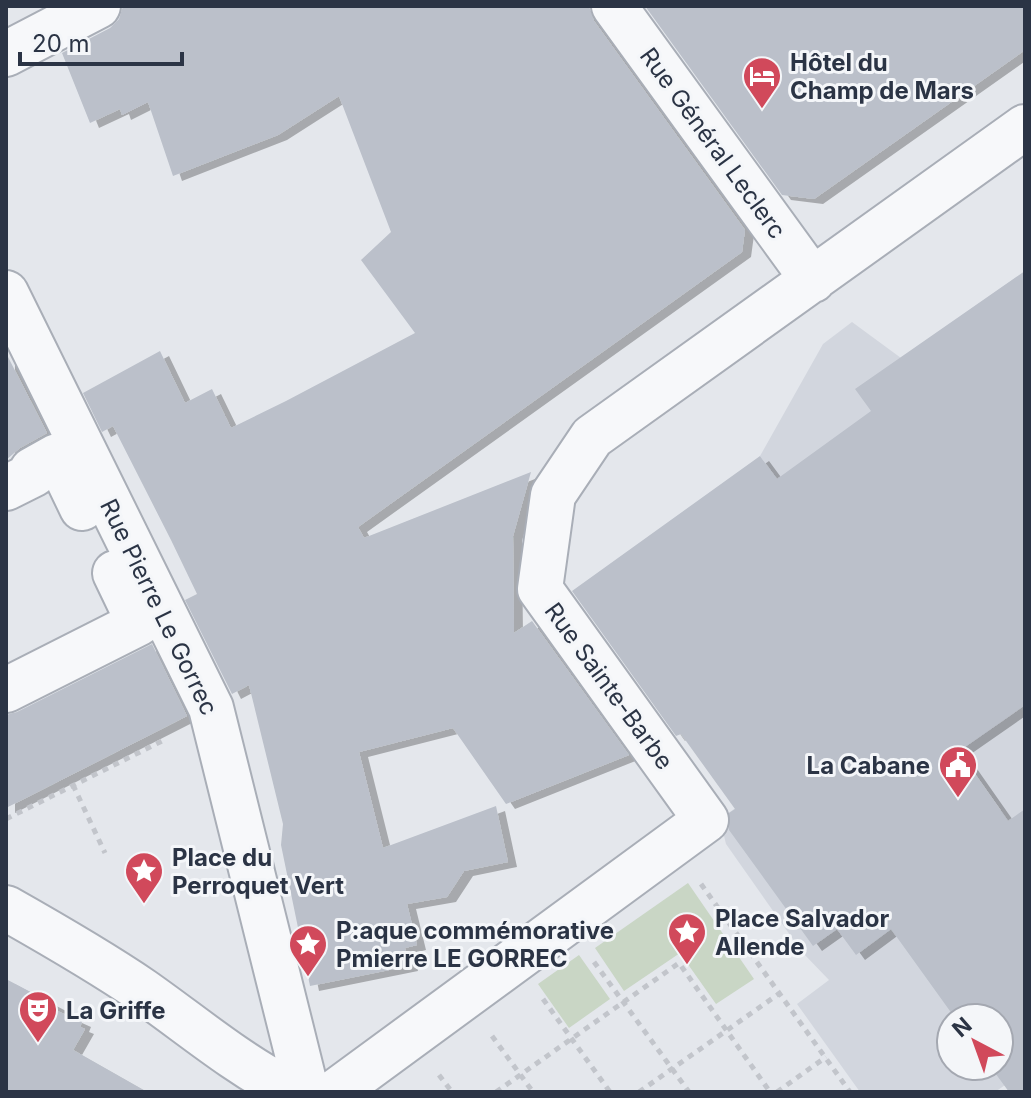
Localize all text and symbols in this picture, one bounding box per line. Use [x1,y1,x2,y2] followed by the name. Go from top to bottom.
[20,16,182,66] scale bar
[32,29,90,58] text: 20 m
[634,42,792,244] street label: Rue Général Leclerc
[790,48,974,105] place label: Hôtel du Champ de Mars
[741,55,783,110] hotel icon: Hôtel du Champ de Mars
[94,494,224,720] street label: Rue Pierre Le Gorrec
[539,597,679,775] street label: Rue Sainte-Barbe
[937,744,979,799] public building icon: La Cabane
[807,751,930,780] place label: La Cabane
[172,843,344,900] place label: Place du Perroquet Vert
[123,850,165,905] place icon: Place du Perroquet Vert
[715,904,889,961] place label: Place Salvador Allende
[666,911,708,966] place icon: Place Salvador Allende
[336,916,614,973] place label: P:aque commémorative Pmierre LE GORREC
[287,923,329,978] place icon: P:aque commémorative Pmierre LE GORREC
[17,989,59,1044] theatre icon: La Griffe
[66,996,166,1025] place label: La Griffe
[935,1002,1015,1082] north arrow
[947,1012,977,1042] text: N

